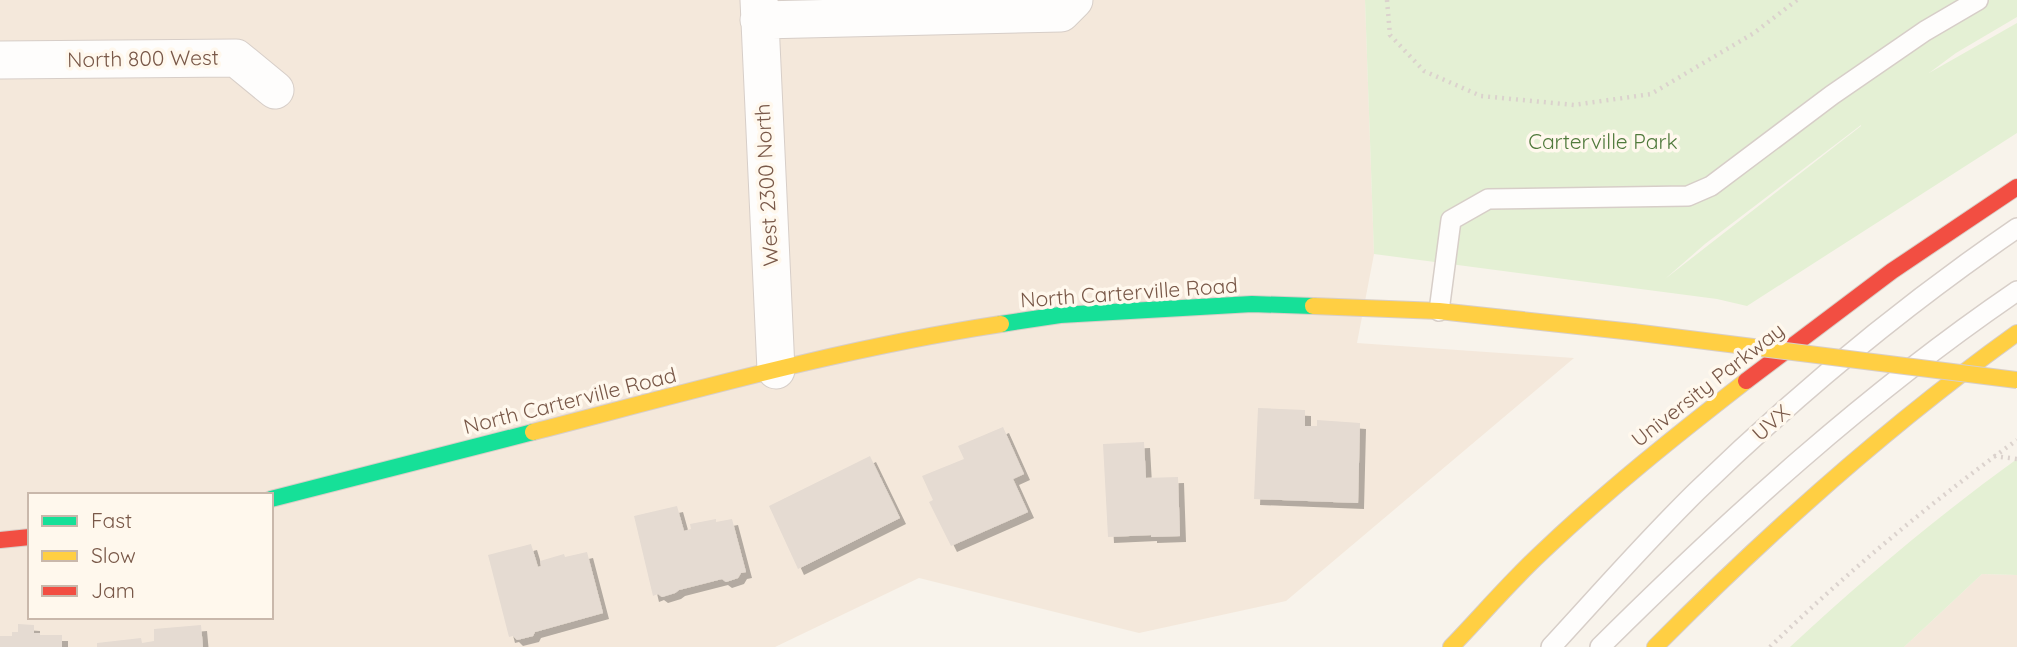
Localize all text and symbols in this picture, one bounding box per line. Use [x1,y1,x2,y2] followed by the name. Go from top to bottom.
[67,44,219,72] street label: North 800 West
[749,103,783,267] street label: West 2300 North
[1528,128,1678,154] park label: Carterville Park
[1019,271,1239,313] street label: North Carterville Road
[1626,317,1789,452] street label: University Parkway
[461,361,679,439] street label: North Carterville Road
[1746,398,1795,446] street label: UVX
[28,493,273,619] legend
[91,507,132,533] text: Fast
[91,542,136,568] text: Slow
[91,577,135,603] text: Jam

